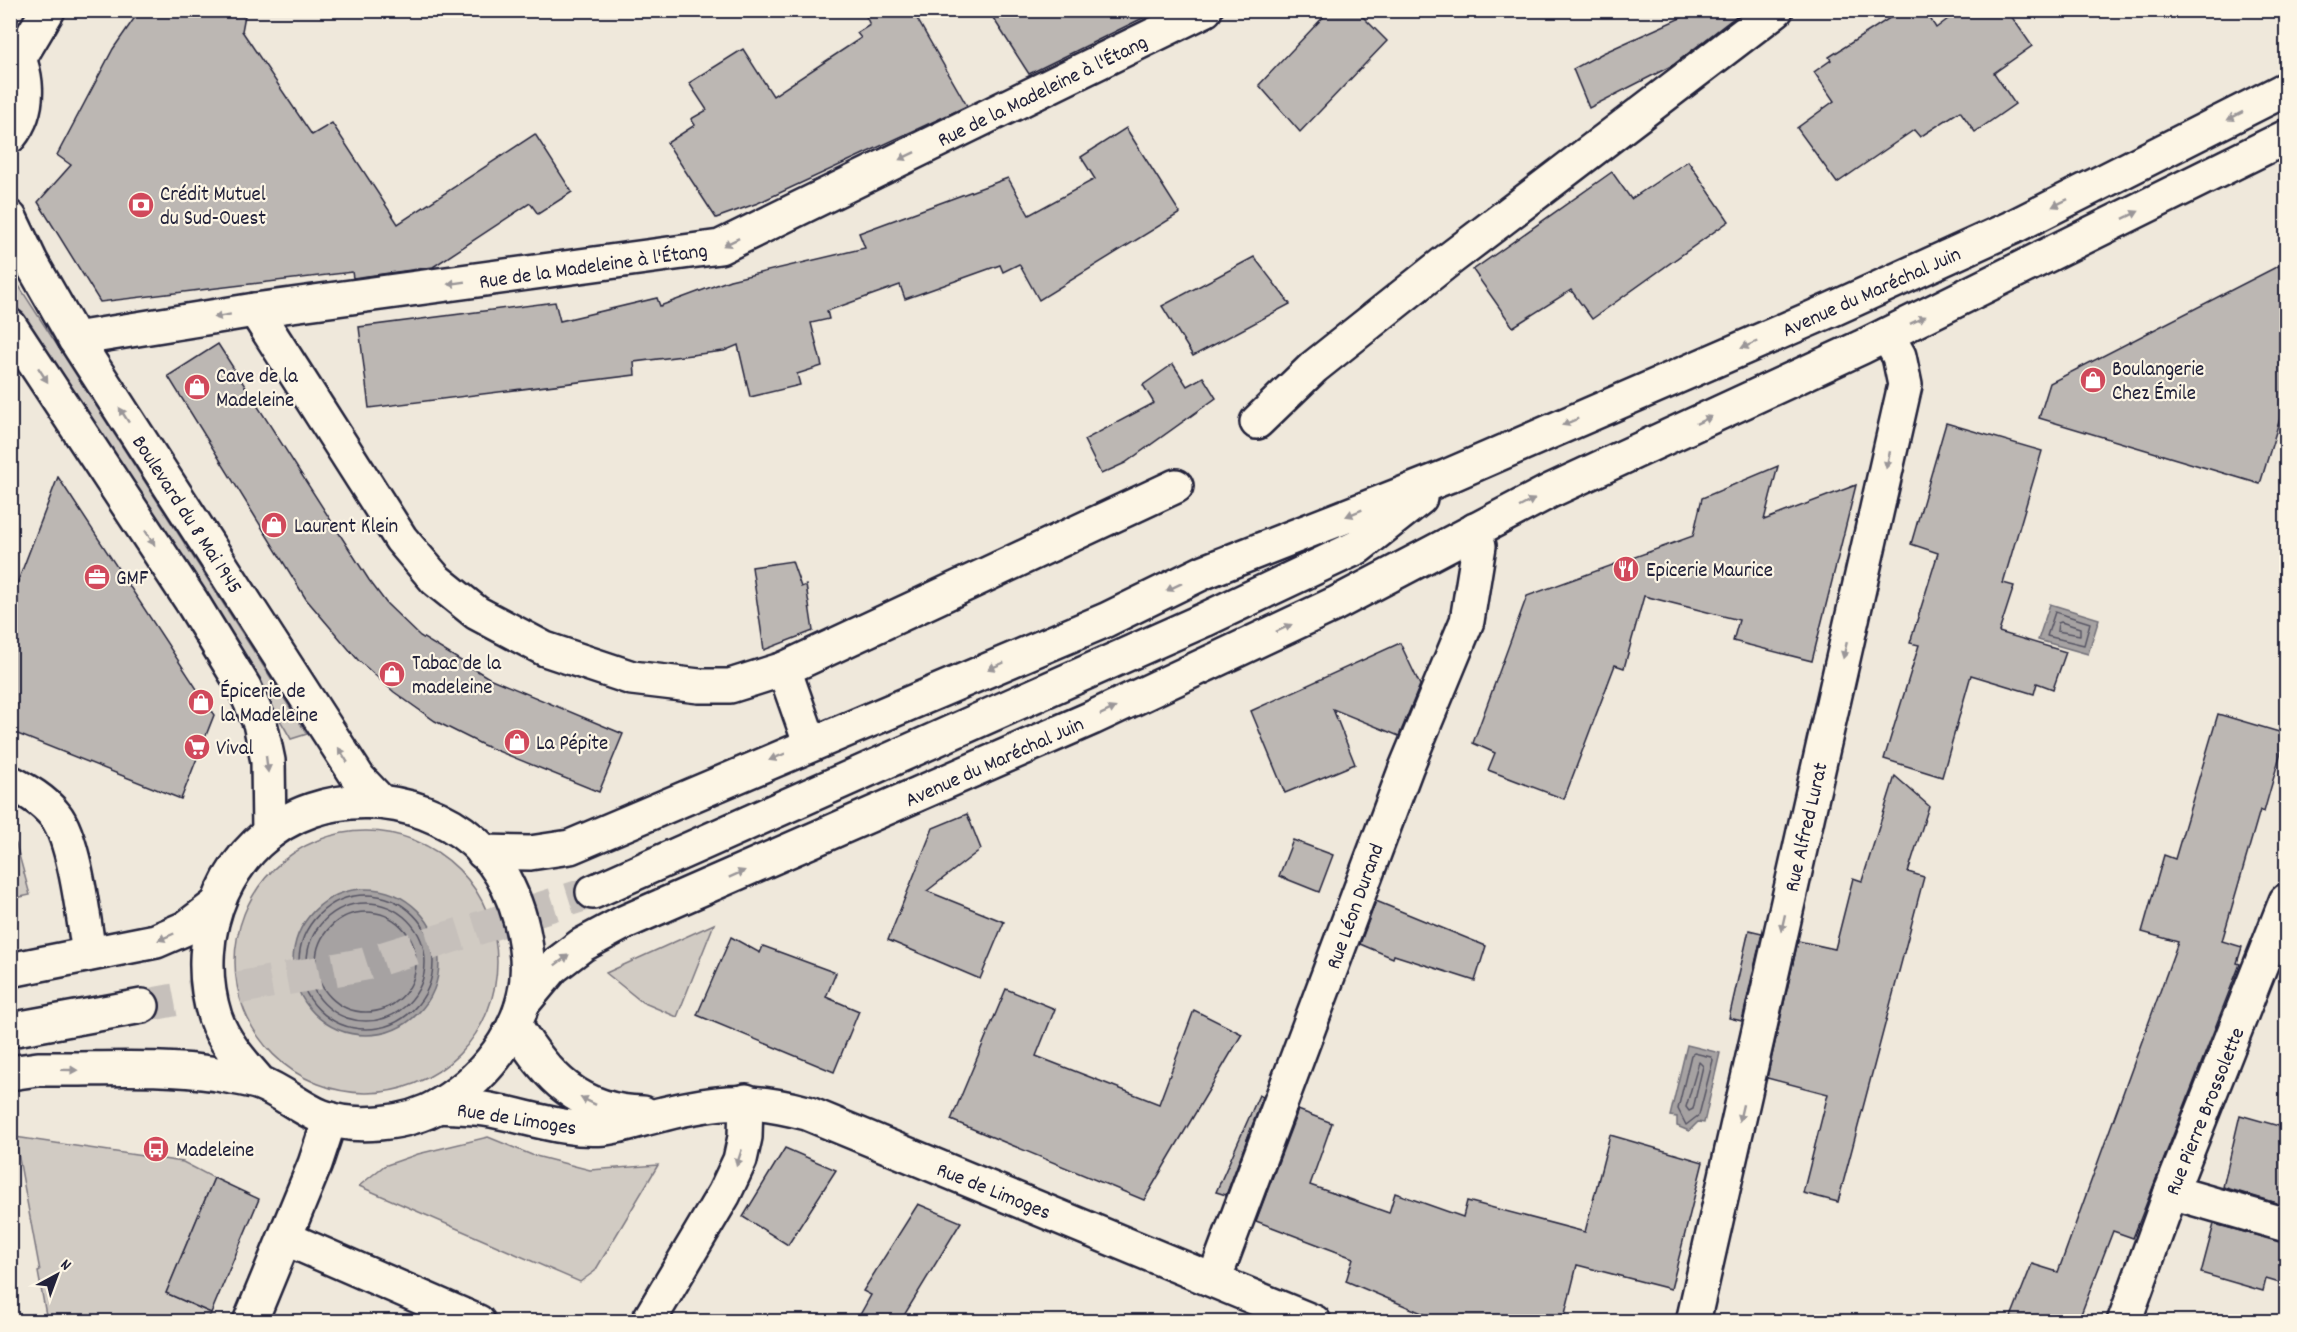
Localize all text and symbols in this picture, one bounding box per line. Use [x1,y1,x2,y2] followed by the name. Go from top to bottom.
[933,29,1153,157] street label: Rue de la Madeleine à l'Étang
[2226,111,2243,121] one-way arrow
[898,151,915,161] one-way arrow
[160,181,266,235] place label: Crédit Mutuel du Sud-Ouest
[126,190,156,220] bank icon: Crédit Mutuel du Sud-Ouest
[2052,198,2069,208] one-way arrow
[2123,211,2140,220] one-way arrow
[477,237,710,299] street label: Rue de la Madeleine à l'Étang
[723,237,740,246] one-way arrow
[1778,241,1966,347] street label: Avenue du Maréchal Juin
[447,279,466,288] one-way arrow
[212,312,231,321] one-way arrow
[1910,315,1927,324] one-way arrow
[1740,341,1758,350] one-way arrow
[2112,356,2204,410] place label: Boulangerie Chez Émile
[216,363,299,417] place label: Cave de la Madeleine
[2078,365,2108,395] shop icon: Boulangerie Chez Émile
[37,366,48,383] one-way arrow
[182,372,212,402] shop icon: Cave de la Madeleine
[119,407,130,423] one-way arrow
[1695,415,1713,425] one-way arrow
[1560,417,1578,427] one-way arrow
[123,430,248,601] street label: Boulevard du 8 Mai 1945
[1882,451,1892,469] one-way arrow
[1519,498,1536,508] one-way arrow
[1345,508,1363,518] one-way arrow
[259,510,289,540] shop icon: Laurent Klein
[294,513,398,543] place label: Laurent Klein
[144,529,155,546] one-way arrow
[1611,554,1641,584] restaurant icon: Epicerie Maurice
[1646,557,1773,587] place label: Epicerie Maurice
[82,562,112,592] office icon: GMF
[116,565,149,595] place label: GMF
[1166,582,1183,592] one-way arrow
[1275,623,1292,632] one-way arrow
[1840,641,1849,660] one-way arrow
[412,650,502,704] place label: Tabac de la madeleine
[377,659,407,689] shop icon: Tabac de la madeleine
[987,662,1005,671] one-way arrow
[220,678,318,732] place label: Épicerie de la Madeleine
[186,687,216,717] shop icon: Épicerie de la Madeleine
[1099,707,1116,716] one-way arrow
[901,711,1089,817] street label: Avenue du Maréchal Juin
[502,727,532,757] shop icon: La Pépite
[536,730,608,760] place label: La Pépite
[182,732,212,762] supermarket icon: Vival
[216,735,254,765] place label: Vival
[338,747,349,764] one-way arrow
[769,753,786,762] one-way arrow
[263,755,272,774] one-way arrow
[1778,760,1837,895] street label: Rue Alfred Lurat
[1320,840,1393,974] street label: Rue Léon Durand
[728,869,745,878] one-way arrow
[1778,913,1788,932] one-way arrow
[156,932,174,942] one-way arrow
[555,954,570,966] one-way arrow
[2159,1024,2254,1201] street label: Rue Pierre Brossolette
[59,1065,78,1075] one-way arrow
[580,1096,597,1105] one-way arrow
[455,1097,578,1145] street label: Rue de Limoges
[1735,1104,1745,1122] one-way arrow
[141,1134,171,1164] bus stop icon: Madeleine
[176,1137,254,1167] place label: Madeleine
[734,1150,743,1168] one-way arrow
[931,1156,1054,1229] street label: Rue de Limoges
[27,1245,87,1305] north arrow
[55,1254,76,1277] text: N

